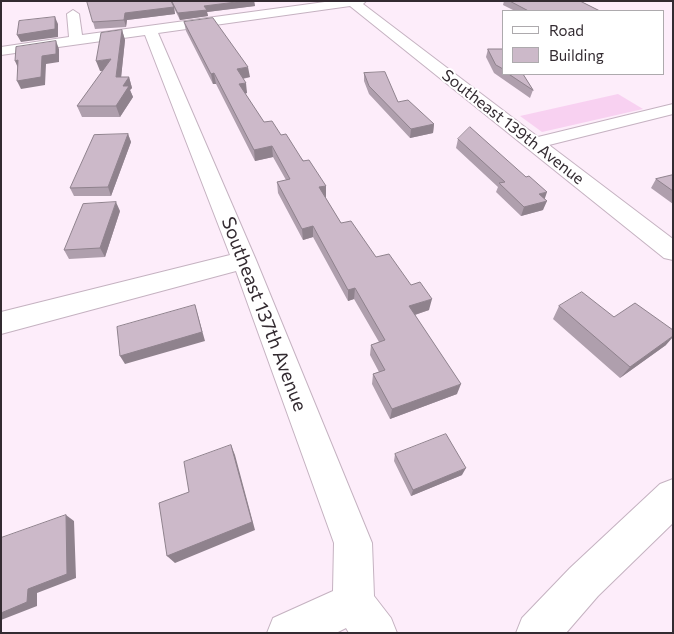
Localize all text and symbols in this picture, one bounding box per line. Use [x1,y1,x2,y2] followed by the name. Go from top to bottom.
[502,10,664,75] legend
[549,21,584,39] text: Road
[549,46,604,64] text: Building
[438,66,588,188] street label: Southeast 139th Avenue
[216,214,312,414] street label: Southeast 137th Avenue

